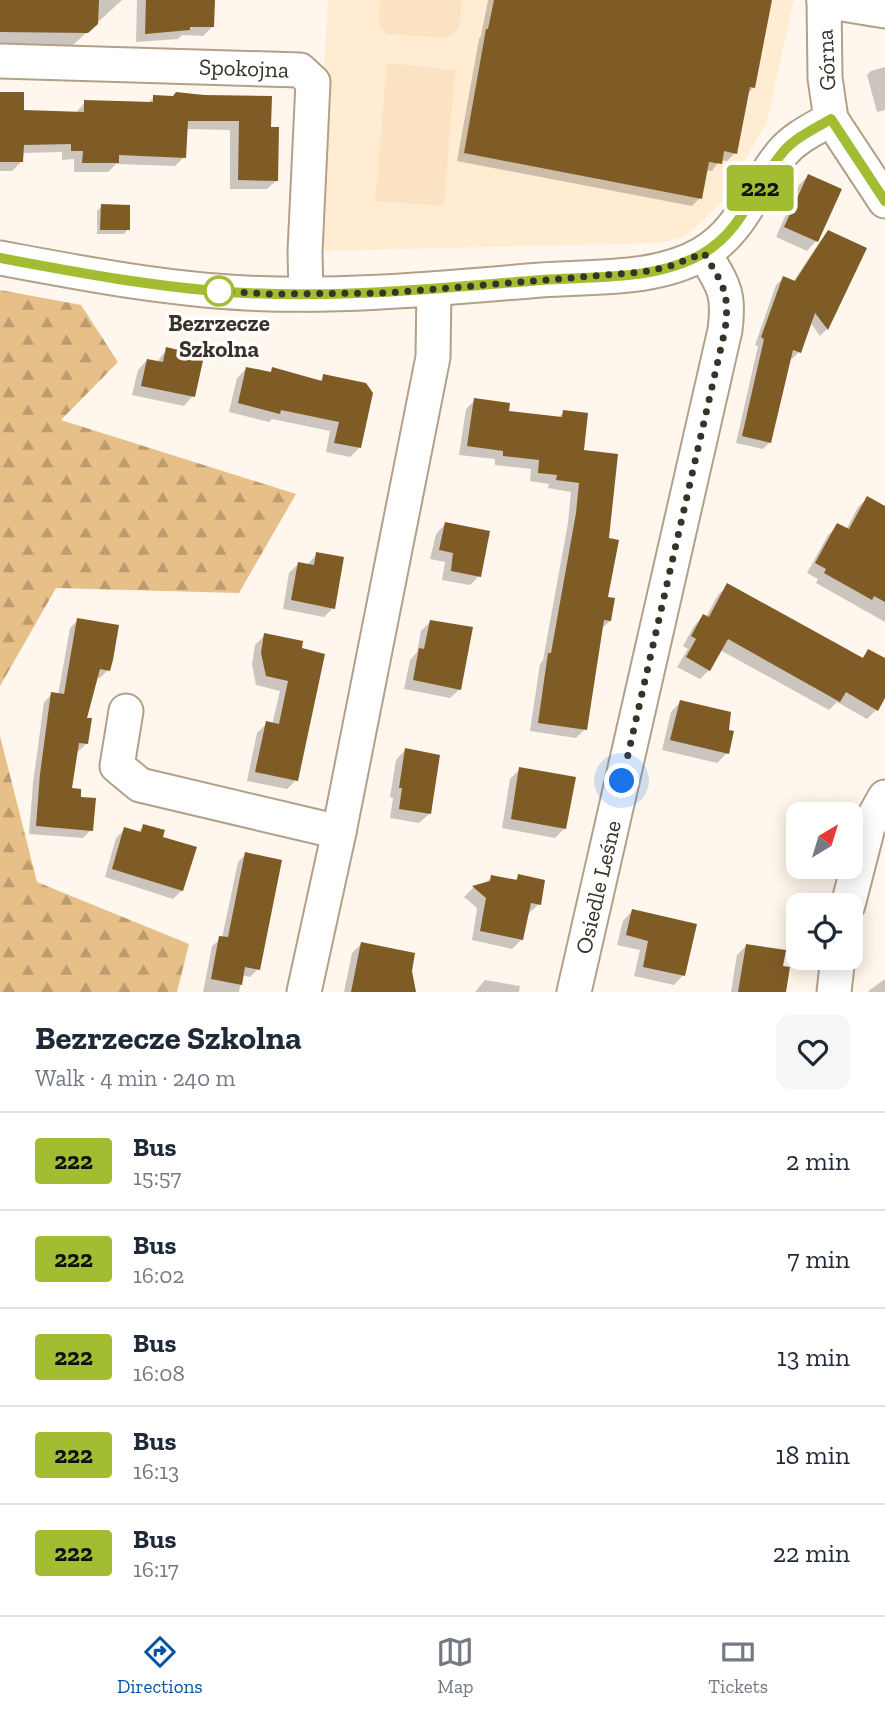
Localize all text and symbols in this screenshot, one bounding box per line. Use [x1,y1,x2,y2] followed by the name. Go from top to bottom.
[810,28,842,92] street label: Górna
[198,52,290,84] street label: Spokojna
[720,165,800,211] line badge: 222
[741,173,779,202] text: 222
[204,276,234,306] marker: Bezrzecze Szkolna
[168,309,270,363] place label: Bezrzecze Szkolna
[604,763,639,798] your location
[786,802,863,878] north arrow
[786,802,863,970] map controls
[569,817,627,957] street label: Osiedle Leśne
[786,893,863,970] button: locate
[776,1015,850,1089] button: heart
[35,1018,302,1057] text: Bezrzecze Szkolna
[35,1064,235,1092] text: Walk · 4 min · 240 m
[133,1131,176,1163] text: Bus
[786,1145,850,1177] text: 2 min
[54,1146,93,1175] text: 222
[133,1163,181,1191] text: 15:57
[133,1229,176,1261] text: Bus
[787,1243,850,1275] text: 7 min
[54,1244,93,1273] text: 222
[133,1261,184,1289] text: 16:02
[133,1327,176,1359] text: Bus
[777,1341,850,1373] text: 13 min
[54,1342,93,1371] text: 222
[133,1359,185,1387] text: 16:08
[133,1425,176,1457] text: Bus
[775,1439,850,1471] text: 18 min
[54,1440,93,1469] text: 222
[133,1457,179,1485] text: 16:13
[133,1523,176,1555] text: Bus
[773,1537,850,1569] text: 22 min
[54,1538,93,1567] text: 222
[133,1555,179,1583] text: 16:17
[117,1633,203,1698] tab: Directions
[436,1633,474,1698] tab: Map
[708,1633,768,1698] tab: Tickets

